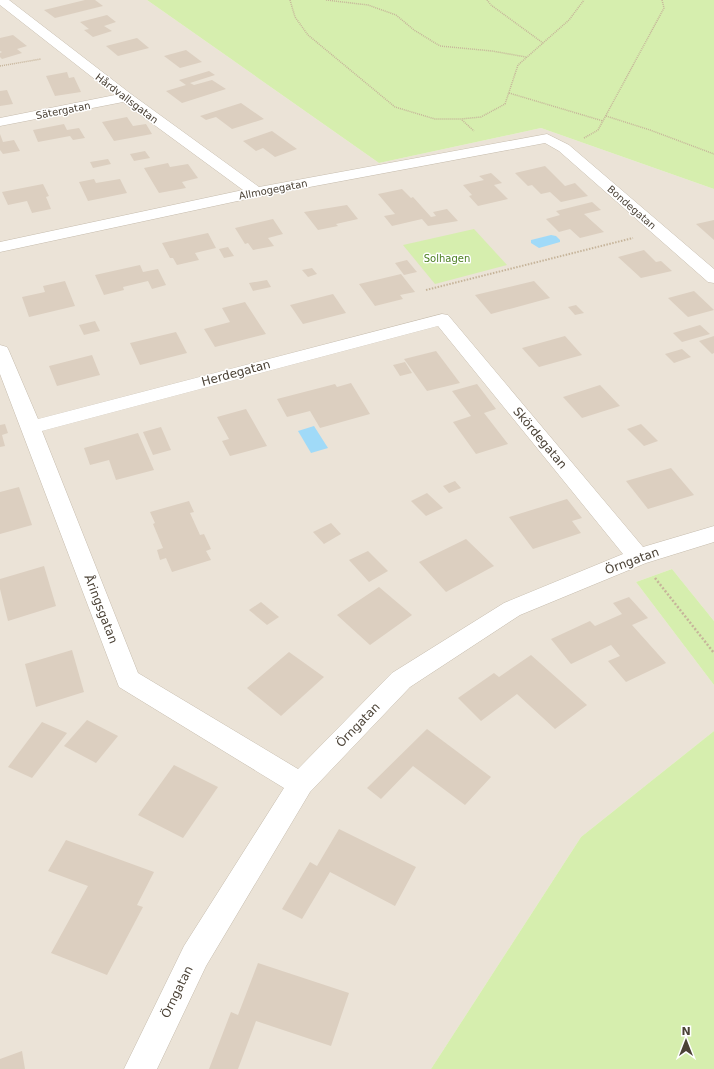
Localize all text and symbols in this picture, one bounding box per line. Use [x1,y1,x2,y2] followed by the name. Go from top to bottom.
[93,70,161,126] street label: Hårdvallsgatan
[35,100,91,121] street label: Sätergatan
[238,177,308,202] street label: Allmogegatan
[605,183,658,231] street label: Bondegatan
[424,253,470,264] park label: Solhagen
[200,357,272,389] street label: Herdegatan
[510,404,570,472] street label: Skördegatan
[602,543,661,577] street label: Örngatan
[81,572,121,645] street label: Åringsgatan
[332,698,383,750] street label: Örngatan
[157,963,196,1020] street label: Örngatan
[666,1021,706,1061] north arrow
[681,1025,691,1038] text: N

